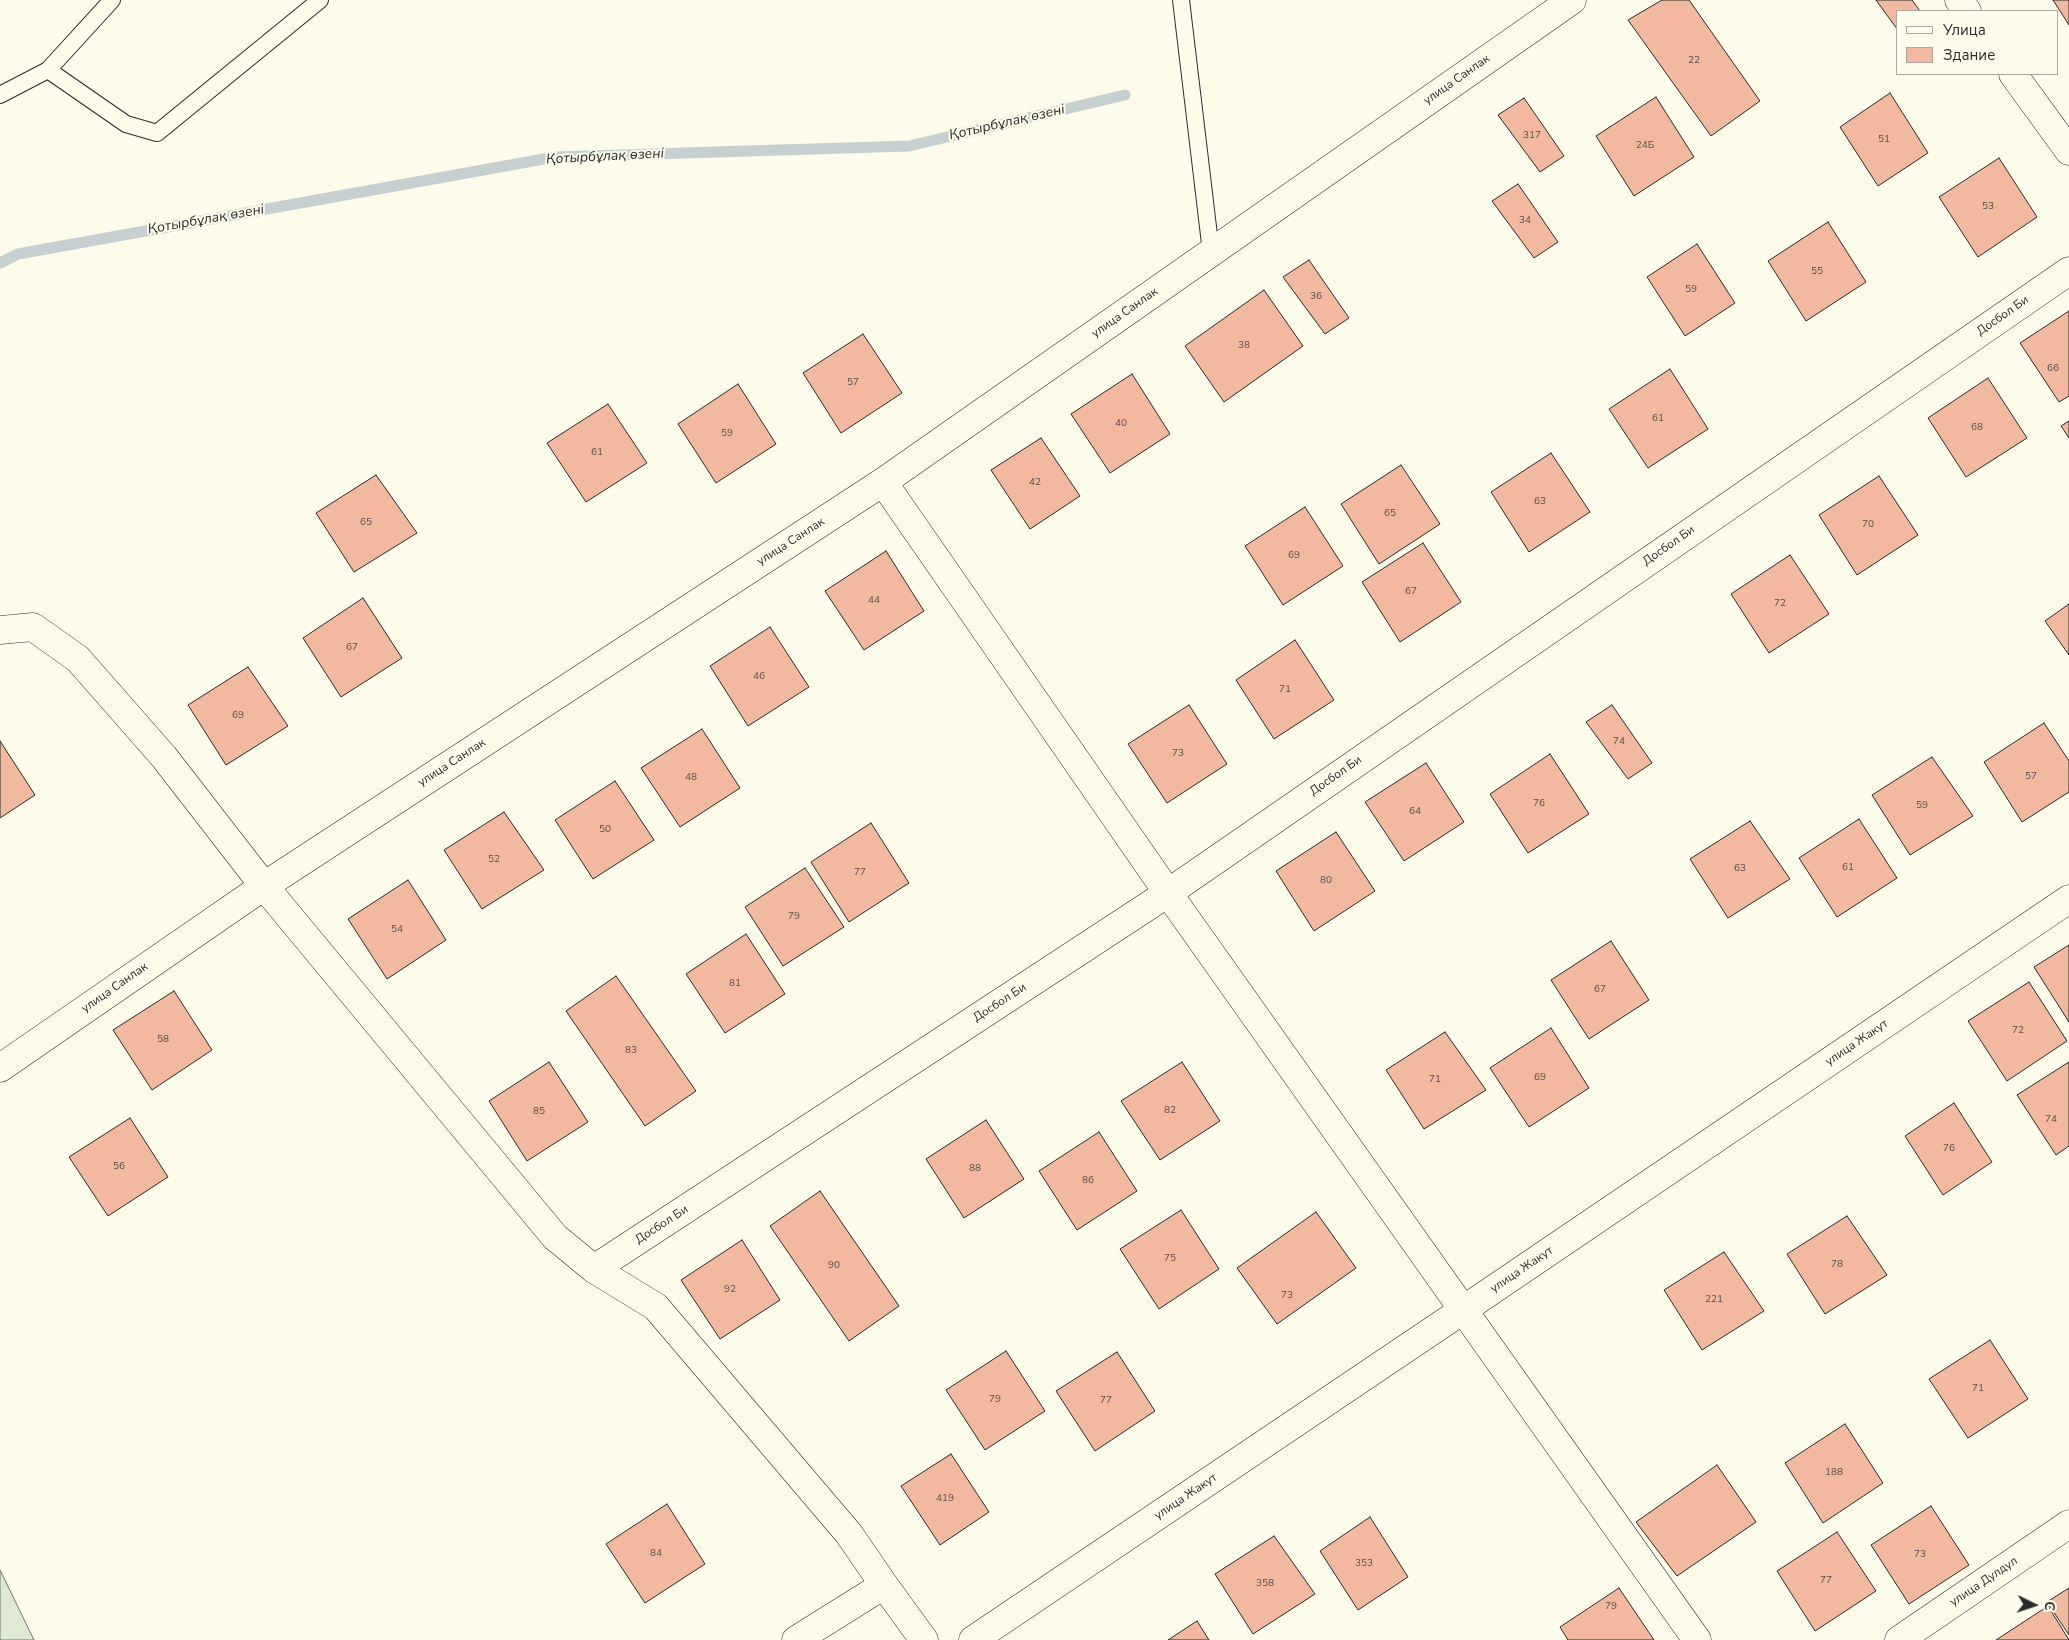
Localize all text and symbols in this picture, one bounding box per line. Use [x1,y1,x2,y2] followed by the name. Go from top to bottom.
[1896,10,2059,75] legend
[1943,20,1986,40] text: Улица
[1943,45,1995,65] text: Здание
[1421,52,1493,108] street label: улица Санлак
[1688,55,1700,67] house number: 22
[948,102,1066,144] water label: Қотырбұлақ өзені
[1523,130,1541,142] house number: 317
[1878,134,1890,146] house number: 51
[1636,140,1654,152] house number: 24Б
[546,146,664,168] water label: Қотырбұлақ өзені
[146,201,266,239] water label: Қотырбұлақ өзені
[1982,201,1994,213] house number: 53
[1519,215,1531,227] house number: 34
[1811,266,1823,278] house number: 55
[1685,284,1697,296] house number: 59
[1089,285,1161,341] street label: улица Санлак
[1310,291,1322,303] house number: 36
[1974,293,2032,339] street label: Досбол Би
[1238,340,1250,352] house number: 38
[2047,363,2059,375] house number: 66
[847,377,859,389] house number: 57
[1652,413,1664,425] house number: 61
[1115,418,1127,430] house number: 40
[1971,422,1983,434] house number: 68
[721,428,733,440] house number: 59
[591,447,603,459] house number: 61
[1029,477,1041,489] house number: 42
[1534,496,1546,508] house number: 63
[1384,508,1396,520] house number: 65
[755,515,827,569] street label: улица Санлак
[360,517,372,529] house number: 65
[1862,519,1874,531] house number: 70
[1640,523,1698,569] street label: Досбол Би
[1288,550,1300,562] house number: 69
[1405,586,1417,598] house number: 67
[868,595,880,607] house number: 44
[1774,598,1786,610] house number: 72
[346,642,358,654] house number: 67
[753,671,765,683] house number: 46
[1279,684,1291,696] house number: 71
[232,710,244,722] house number: 69
[416,736,488,790] street label: улица Санлак
[1613,736,1625,748] house number: 74
[1172,748,1184,760] house number: 73
[1307,753,1365,799] street label: Досбол Би
[2025,771,2037,783] house number: 57
[685,772,697,784] house number: 48
[1533,798,1545,810] house number: 76
[1916,800,1928,812] house number: 59
[1409,806,1421,818] house number: 64
[599,824,611,836] house number: 50
[488,854,500,866] house number: 52
[1842,862,1854,874] house number: 61
[1734,863,1746,875] house number: 63
[854,867,866,879] house number: 77
[1320,875,1332,887] house number: 80
[788,911,800,923] house number: 79
[391,924,403,936] house number: 54
[79,960,151,1016] street label: улица Санлак
[729,978,741,990] house number: 81
[971,981,1029,1025] street label: Досбол Би
[1594,984,1606,996] house number: 67
[1823,1017,1891,1069] street label: улица Жакут
[2012,1025,2024,1037] house number: 72
[157,1034,169,1046] house number: 58
[625,1045,637,1057] house number: 83
[1534,1072,1546,1084] house number: 69
[1429,1074,1441,1086] house number: 71
[1164,1105,1176,1117] house number: 82
[533,1106,545,1118] house number: 85
[2045,1114,2057,1126] house number: 74
[1943,1143,1955,1155] house number: 76
[113,1161,125,1173] house number: 56
[969,1163,981,1175] house number: 88
[1082,1175,1094,1187] house number: 86
[633,1203,691,1247] street label: Досбол Би
[1488,1244,1556,1296] street label: улица Жакут
[1164,1253,1176,1265] house number: 75
[1831,1259,1843,1271] house number: 78
[828,1260,840,1272] house number: 90
[724,1284,736,1296] house number: 92
[1281,1290,1293,1302] house number: 73
[1705,1294,1723,1306] house number: 221
[1972,1383,1984,1395] house number: 71
[989,1394,1001,1406] house number: 79
[1100,1395,1112,1407] house number: 77
[1825,1467,1843,1479] house number: 188
[1152,1471,1220,1523] street label: улица Жакут
[936,1493,954,1505] house number: 419
[650,1548,662,1560] house number: 84
[1914,1549,1926,1561] house number: 73
[1947,1554,2021,1610] street label: улица Дулдул
[1355,1558,1373,1570] house number: 353
[1820,1575,1832,1587] house number: 77
[1256,1578,1274,1590] house number: 358
[2009,1580,2059,1630] north arrow
[1605,1601,1617,1613] house number: 79
[2040,1601,2059,1611] text: С

